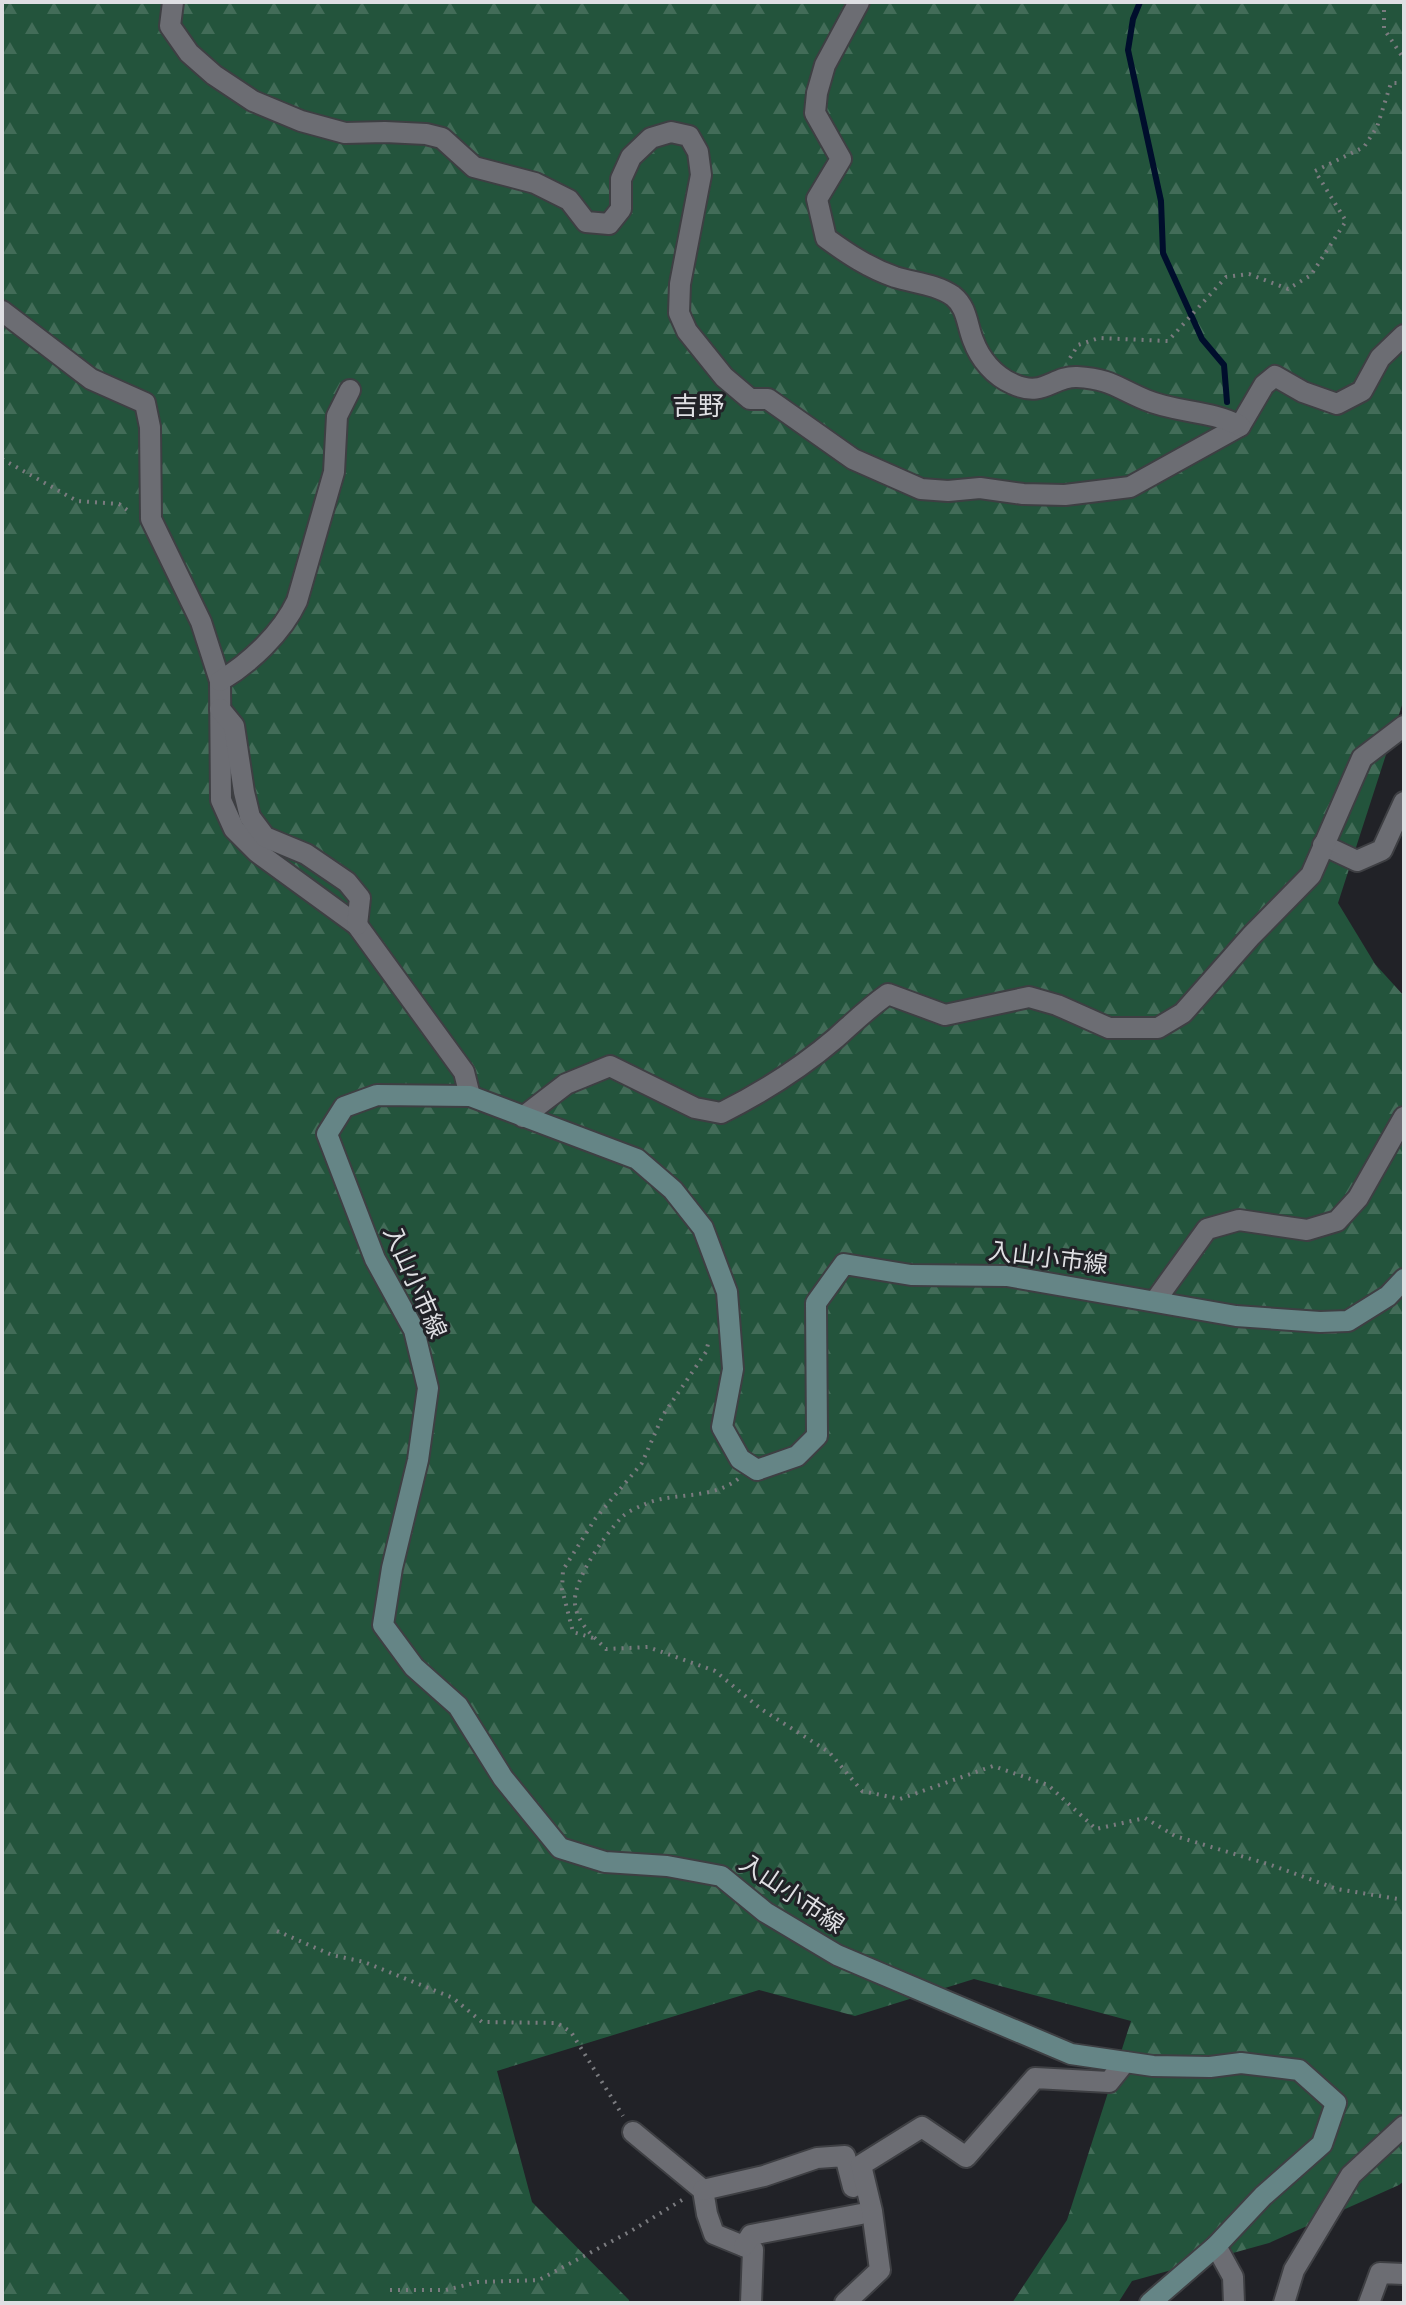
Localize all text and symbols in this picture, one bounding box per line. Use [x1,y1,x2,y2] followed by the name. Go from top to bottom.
[672,391,724,421] district label: 吉野
[378,1221,452,1343] street label: 入山小市線
[987,1237,1109,1279] street label: 入山小市線
[734,1849,850,1939] street label: 入山小市線

